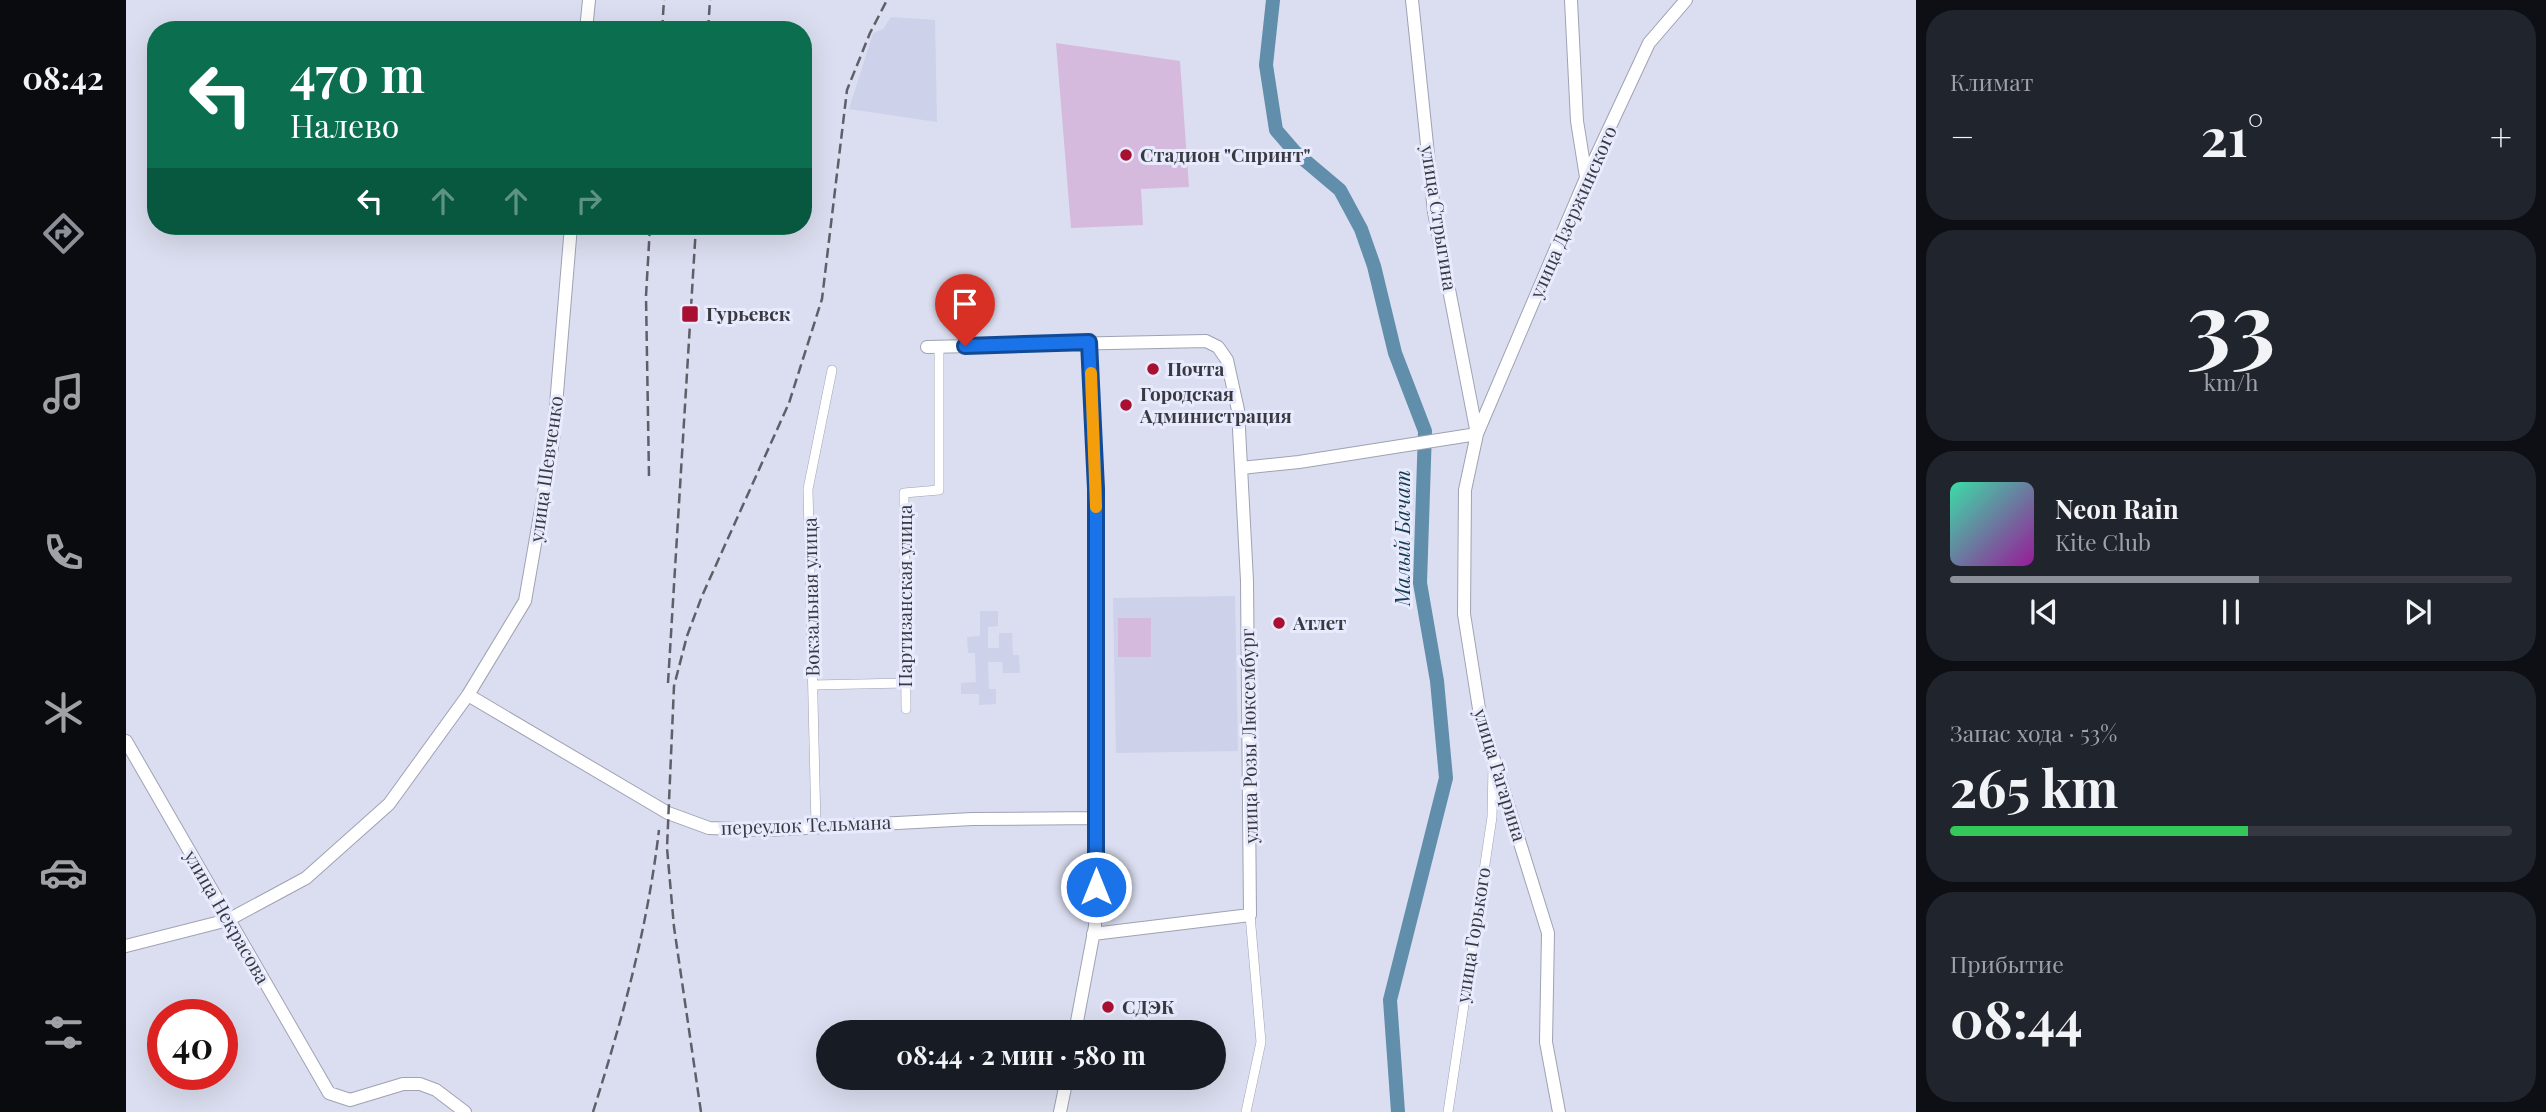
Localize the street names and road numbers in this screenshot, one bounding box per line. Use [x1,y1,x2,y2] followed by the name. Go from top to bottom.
[1522,121,1622,303] street label: улица Дзержинского
[1416,142,1464,293] street label: улица Стрыгина
[522,394,568,545] street label: улица Шевченко
[891,504,917,687] street label: Партизанская улица
[796,517,824,677] street label: Вокзальная улица
[1233,628,1263,845] street label: улица Розы Люксембург
[1468,704,1534,845] street label: улица Гагарина
[720,808,892,840] street label: переулок Тельмана
[178,844,277,989] street label: улица Некрасова
[1448,865,1496,1005] street label: улица Горького

